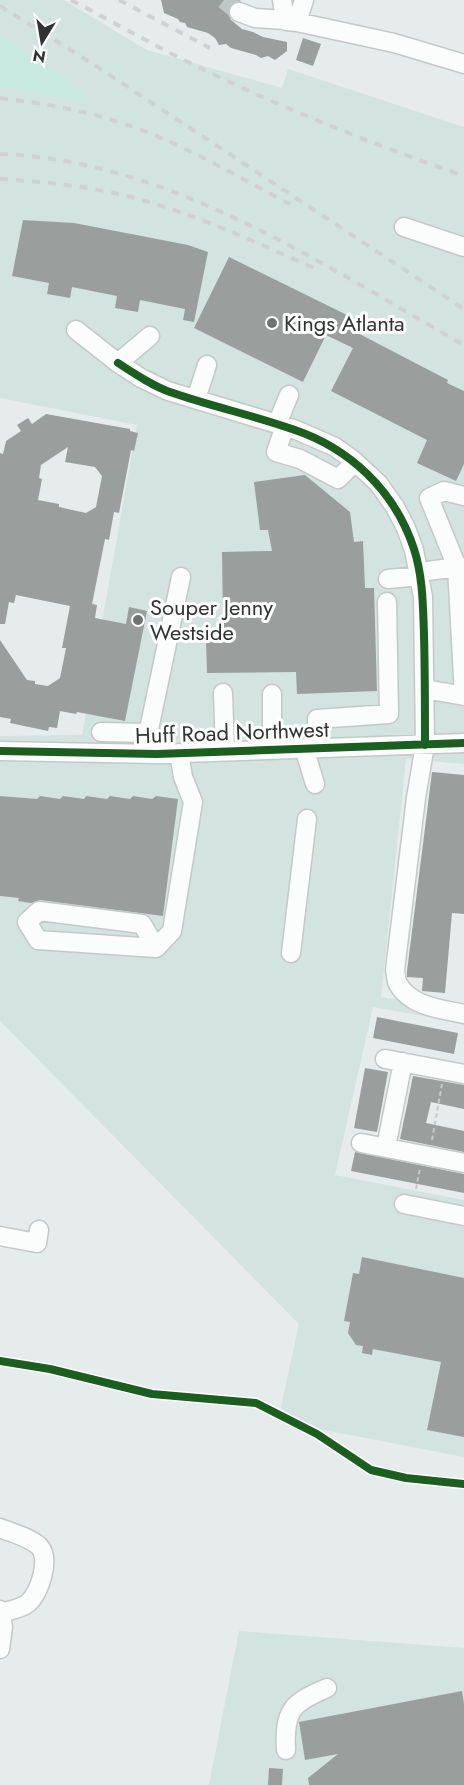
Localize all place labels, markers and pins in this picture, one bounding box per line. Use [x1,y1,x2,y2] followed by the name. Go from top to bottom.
[284,307,405,339] place label: Kings Atlanta
[265,316,279,330] marker: Kings Atlanta
[150,591,273,648] place label: Souper Jenny Westside
[131,613,145,627] marker: Souper Jenny Westside

